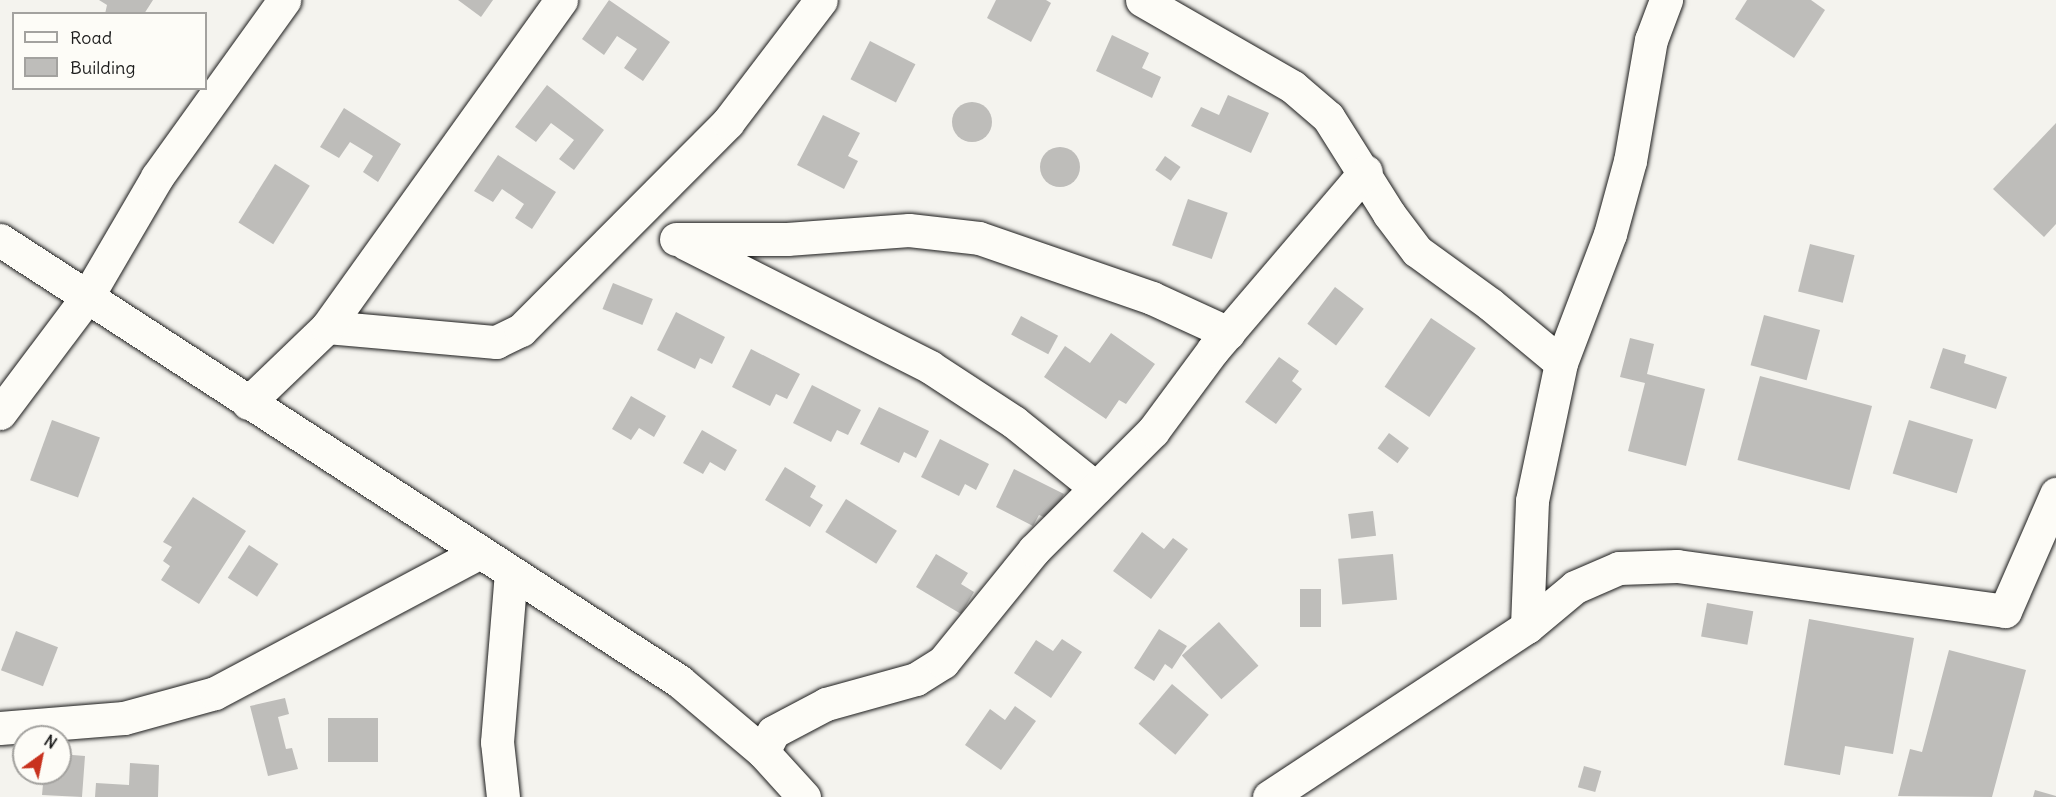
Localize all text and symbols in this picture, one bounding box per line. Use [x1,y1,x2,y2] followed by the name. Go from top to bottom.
[12,12,207,90] legend
[70,26,112,49] text: Road
[70,56,135,79] text: Building
[12,725,72,785] north arrow
[41,730,61,753] text: N

